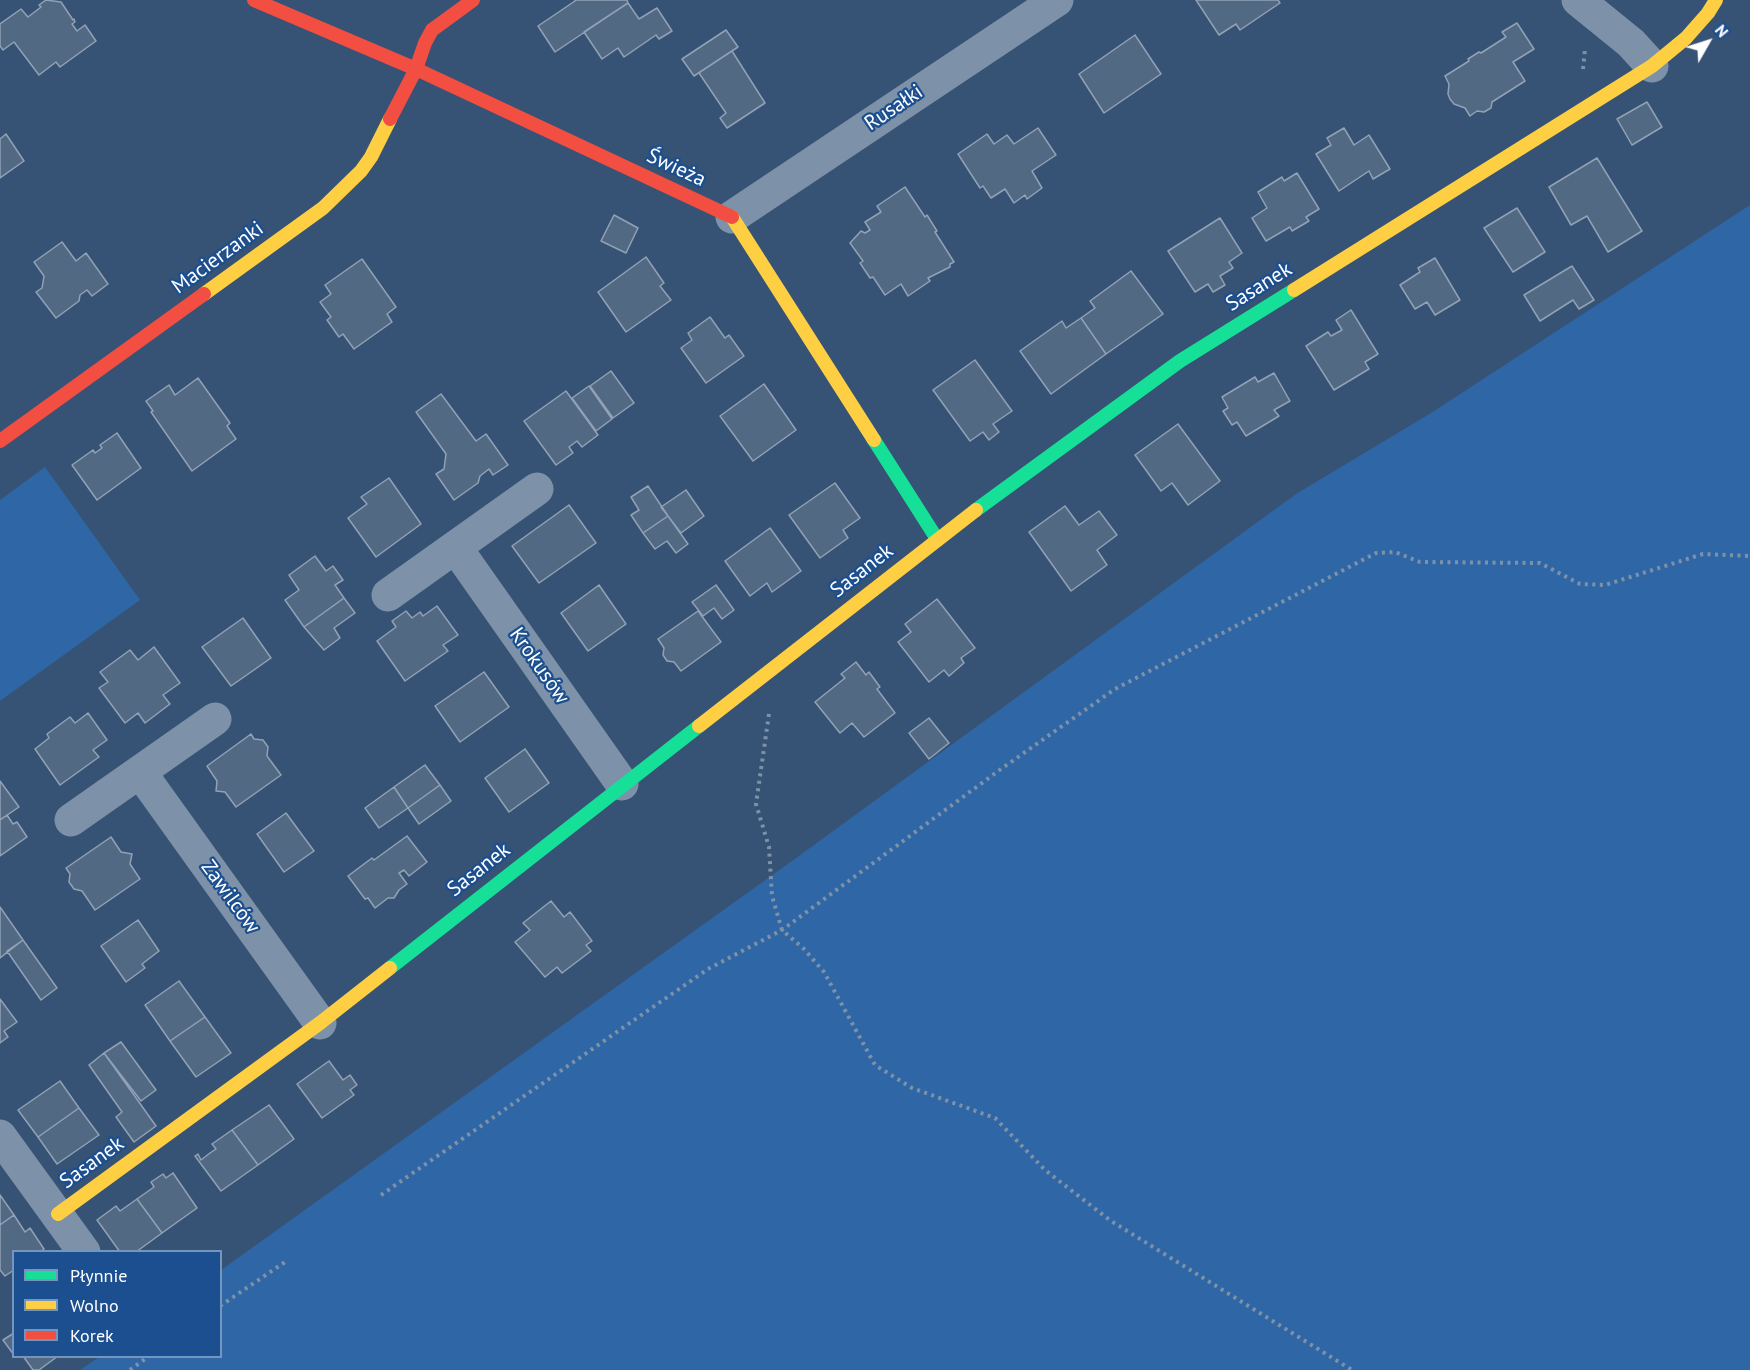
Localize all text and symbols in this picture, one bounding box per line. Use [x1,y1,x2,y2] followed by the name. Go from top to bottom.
[1678,12,1738,72] north arrow
[1711,20,1733,41] text: N
[860,79,928,137] street label: Rusałki
[642,143,710,193] street label: Świeża
[167,216,269,300] street label: Macierzanki
[1221,257,1297,317] street label: Sasanek
[825,539,899,603] street label: Sasanek
[504,623,574,709] street label: Krokusów
[442,838,516,902] street label: Sasanek
[195,856,265,938] street label: Zawilców
[55,1131,129,1195] street label: Sasanek
[12,1250,222,1358] legend
[70,1264,127,1287] text: Płynnie
[70,1294,119,1317] text: Wolno
[70,1324,114,1347] text: Korek

